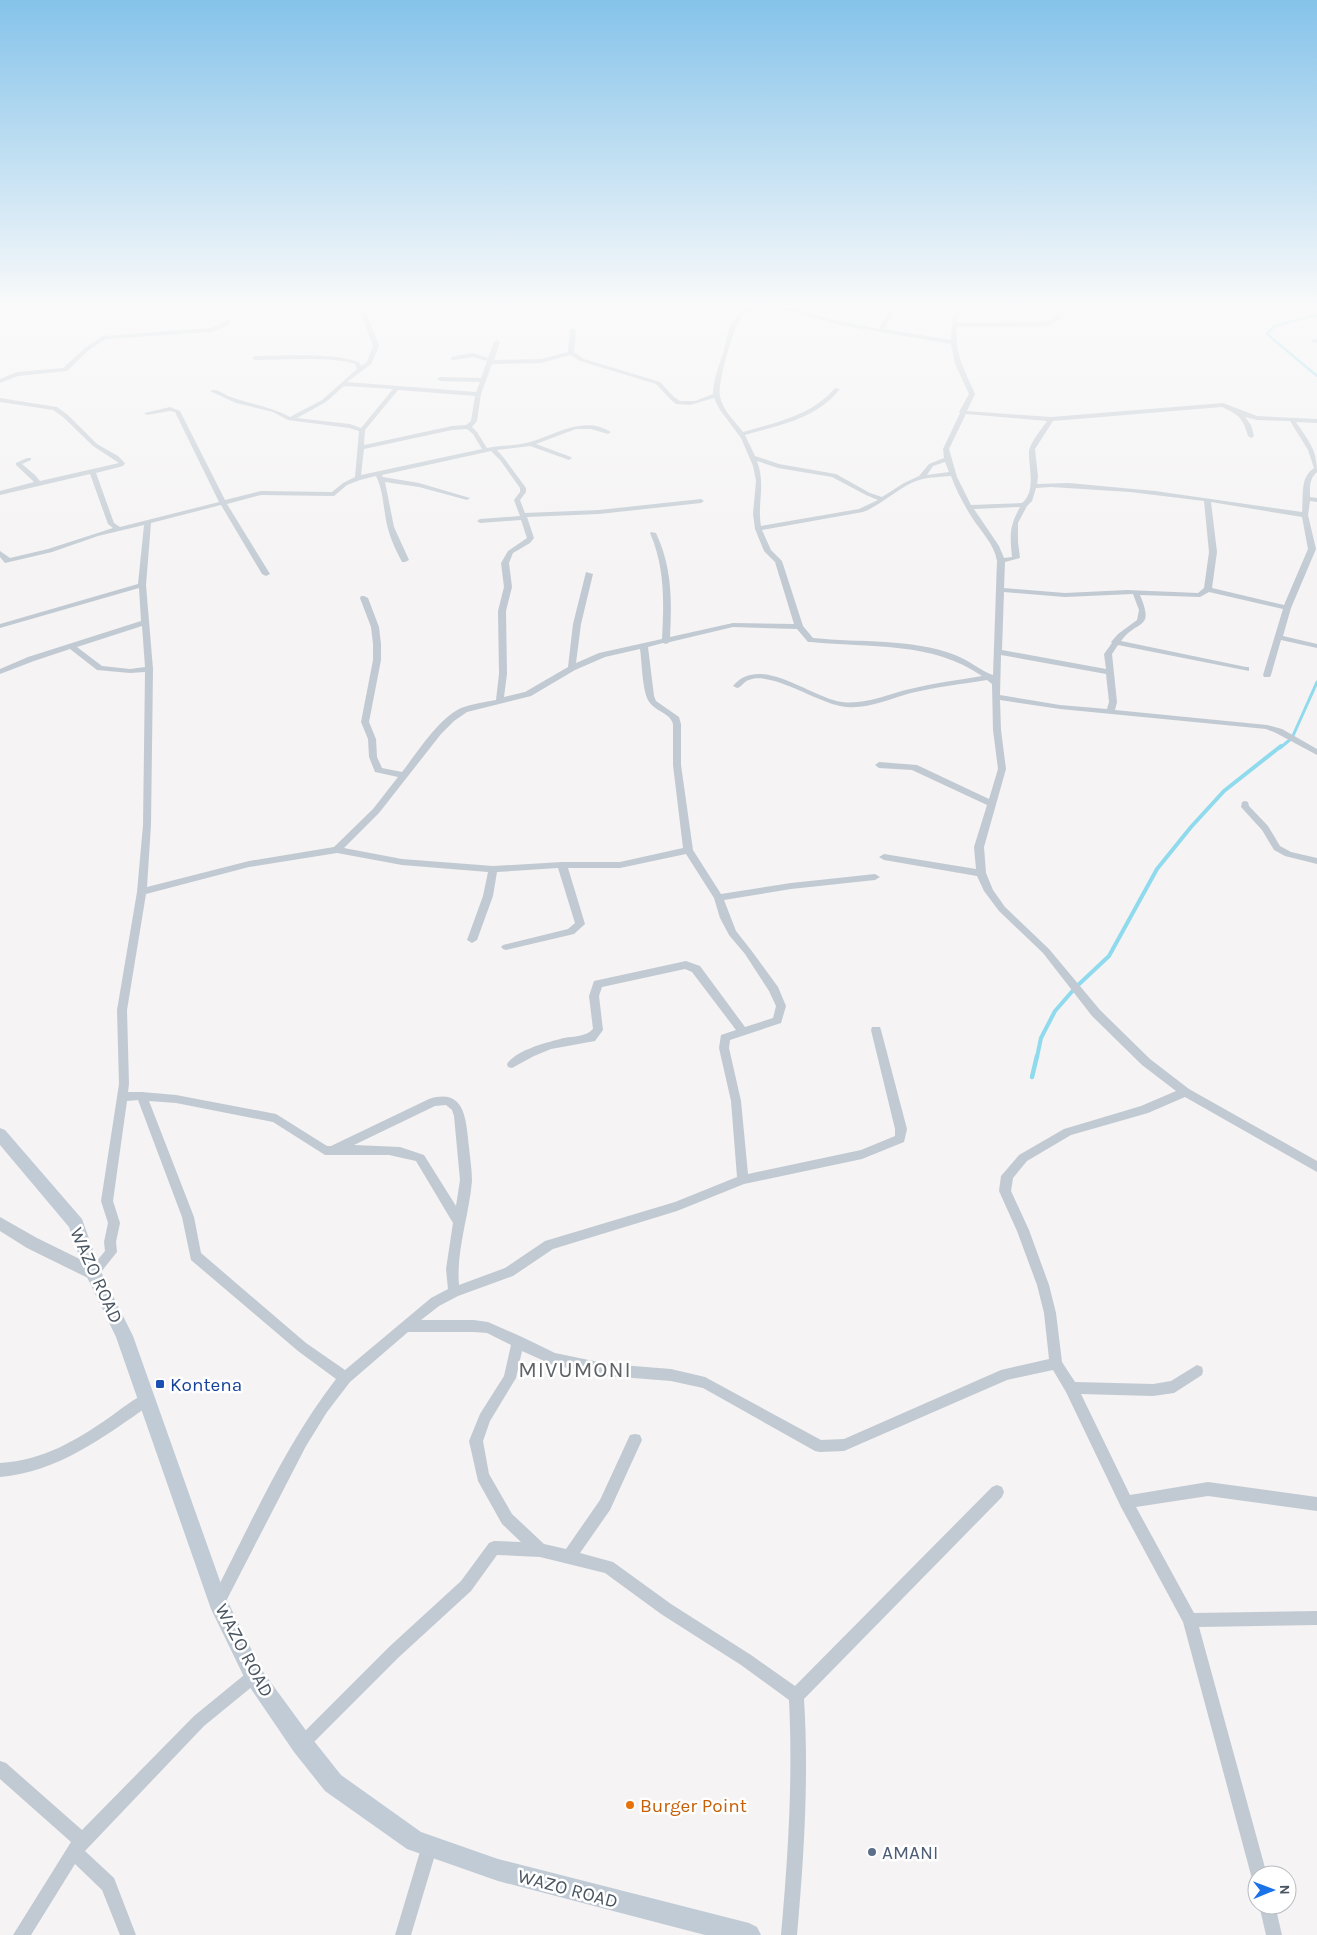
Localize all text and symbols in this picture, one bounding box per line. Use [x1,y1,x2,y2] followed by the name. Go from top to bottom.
[65,1224,127,1327] street label: WAZO ROAD
[518,1357,632,1383] district label: MIVUMONI
[170,1374,242,1396] place label: Kontena
[154,1378,166,1390] marker: Kontena
[210,1600,278,1701] street label: WAZO ROAD
[640,1795,747,1817] place label: Burger Point
[624,1799,636,1811] marker: Burger Point
[882,1842,938,1864] place label: AMANI
[866,1846,878,1858] marker: AMANI
[515,1865,620,1913] street label: WAZO ROAD
[1247,1865,1297,1915] north arrow
[1276,1885,1293,1895] text: N

